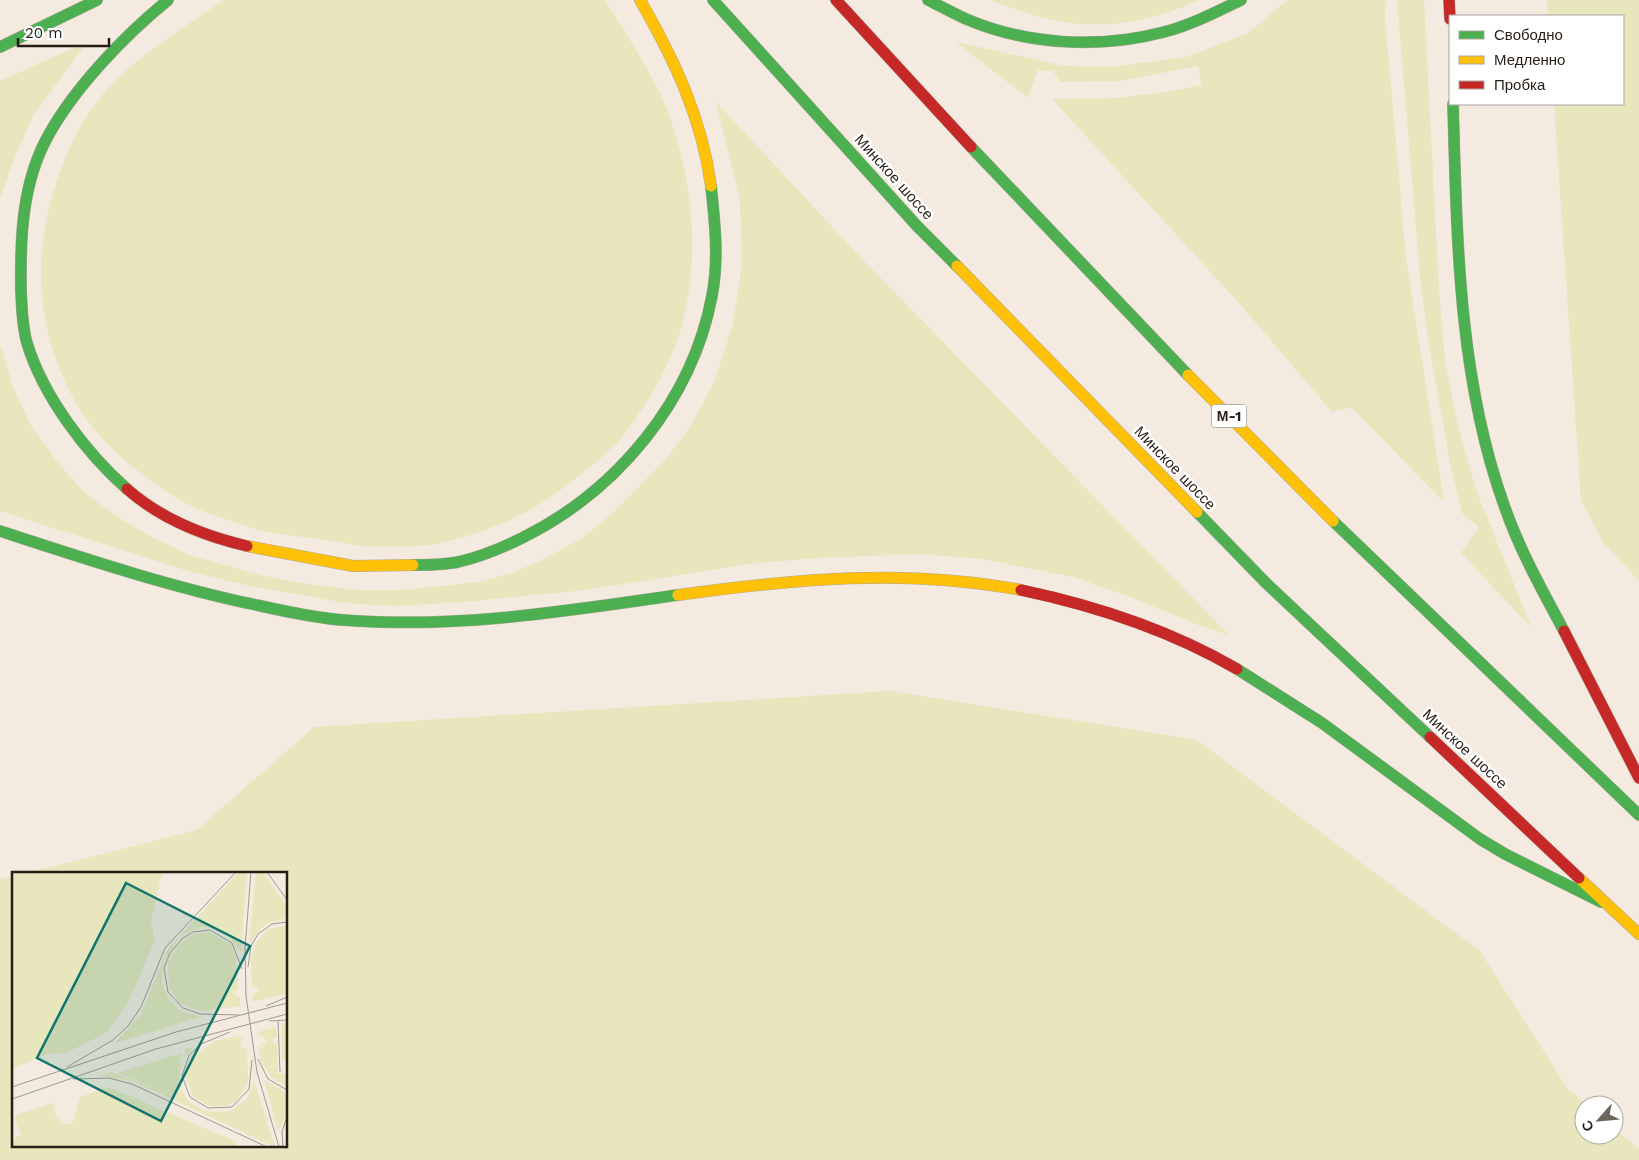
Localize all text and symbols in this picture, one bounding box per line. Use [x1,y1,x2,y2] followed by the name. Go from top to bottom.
[18,15,109,47] scale bar
[1449,15,1624,105] legend
[25,24,63,42] text: 20 m
[1494,26,1563,44] text: Свободно
[1494,51,1565,69] text: Медленно
[1494,76,1546,94] text: Пробка
[851,131,937,223] street label: Минское шоссе
[1212,404,1246,428] road number: М-1
[1131,423,1219,513] street label: Минское шоссе
[1419,705,1511,793] street label: Минское шоссе
[12,872,288,1148] inset map
[1574,1095,1624,1145] north arrow
[1578,1118,1597,1134] text: С

